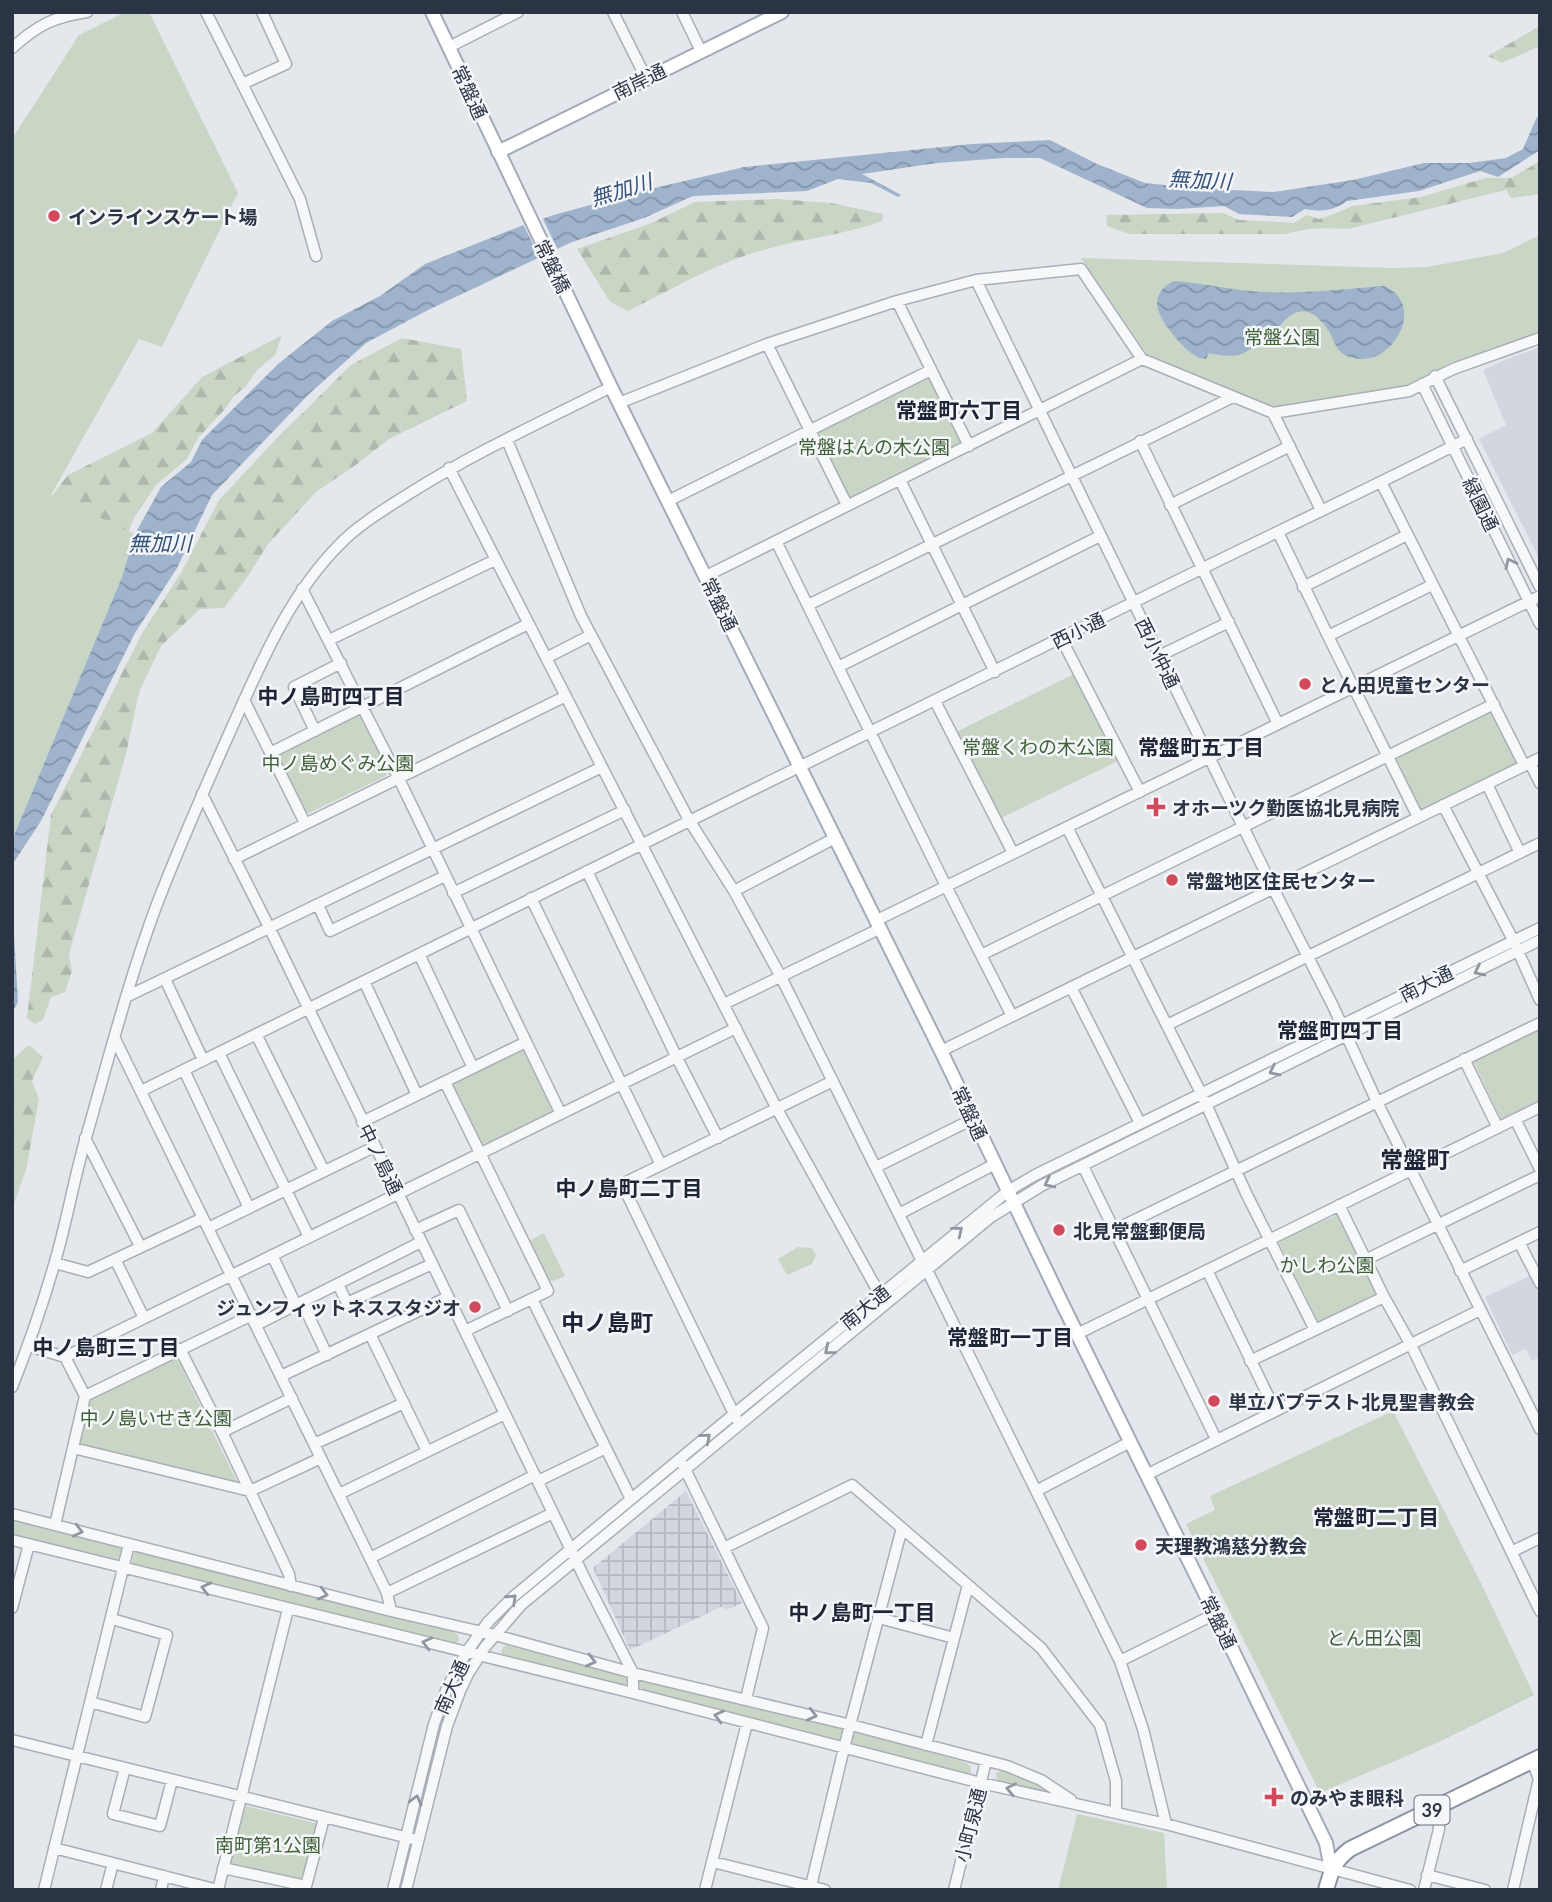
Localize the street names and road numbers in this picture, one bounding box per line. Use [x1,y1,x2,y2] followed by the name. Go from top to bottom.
[608,58,670,104] street label: 南岸通
[448,61,492,123] street label: 常盤通
[530,235,576,297] street label: 常盤橋
[1458,473,1504,535] street label: 緑園通
[697,573,743,635] street label: 常盤通
[1047,607,1109,653] street label: 西小通
[1131,614,1185,692] street label: 西小仲通
[1395,960,1457,1006] street label: 南大通
[948,1082,992,1144] street label: 常盤通
[354,1120,408,1198] street label: 中ノ島通
[836,1280,894,1334] street label: 南大通
[1196,1591,1242,1653] street label: 常盤通
[429,1656,473,1718] street label: 南大通
[950,1785,990,1865] street label: 小町泉通
[1414,1796,1450,1824] road number: 39

